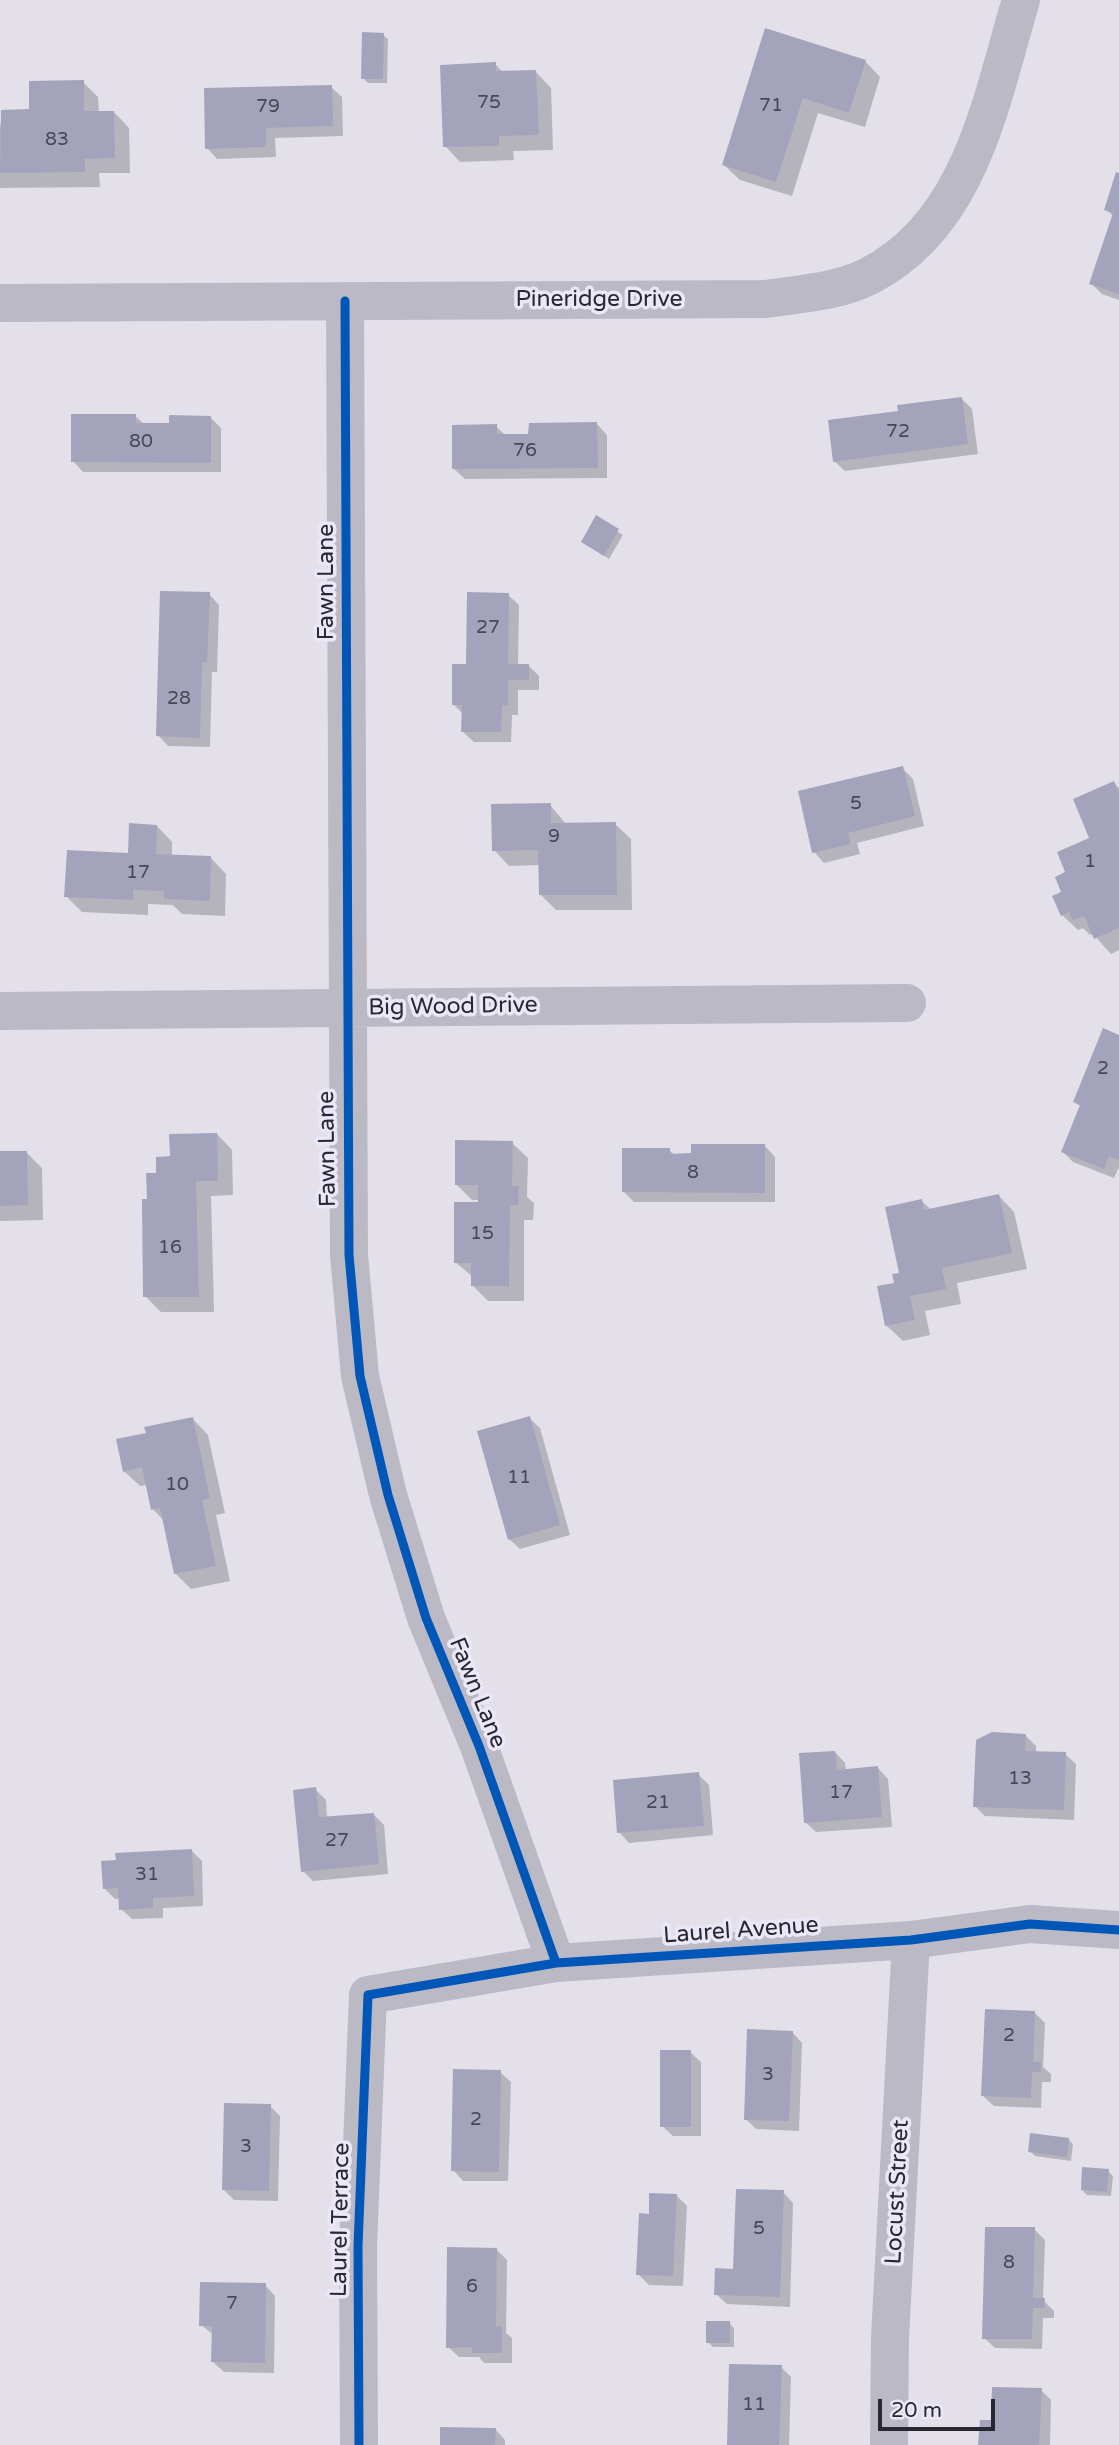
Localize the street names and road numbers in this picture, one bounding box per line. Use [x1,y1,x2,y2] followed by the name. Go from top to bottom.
[515,286,683,314] street label: Pineridge Drive
[313,524,341,640] street label: Fawn Lane
[368,992,538,1022] street label: Big Wood Drive
[313,1091,343,1207] street label: Fawn Lane
[442,1634,512,1752] street label: Fawn Lane
[662,1912,820,1950] street label: Laurel Avenue
[880,2119,916,2265] street label: Locust Street
[326,2142,356,2298] street label: Laurel Terrace

